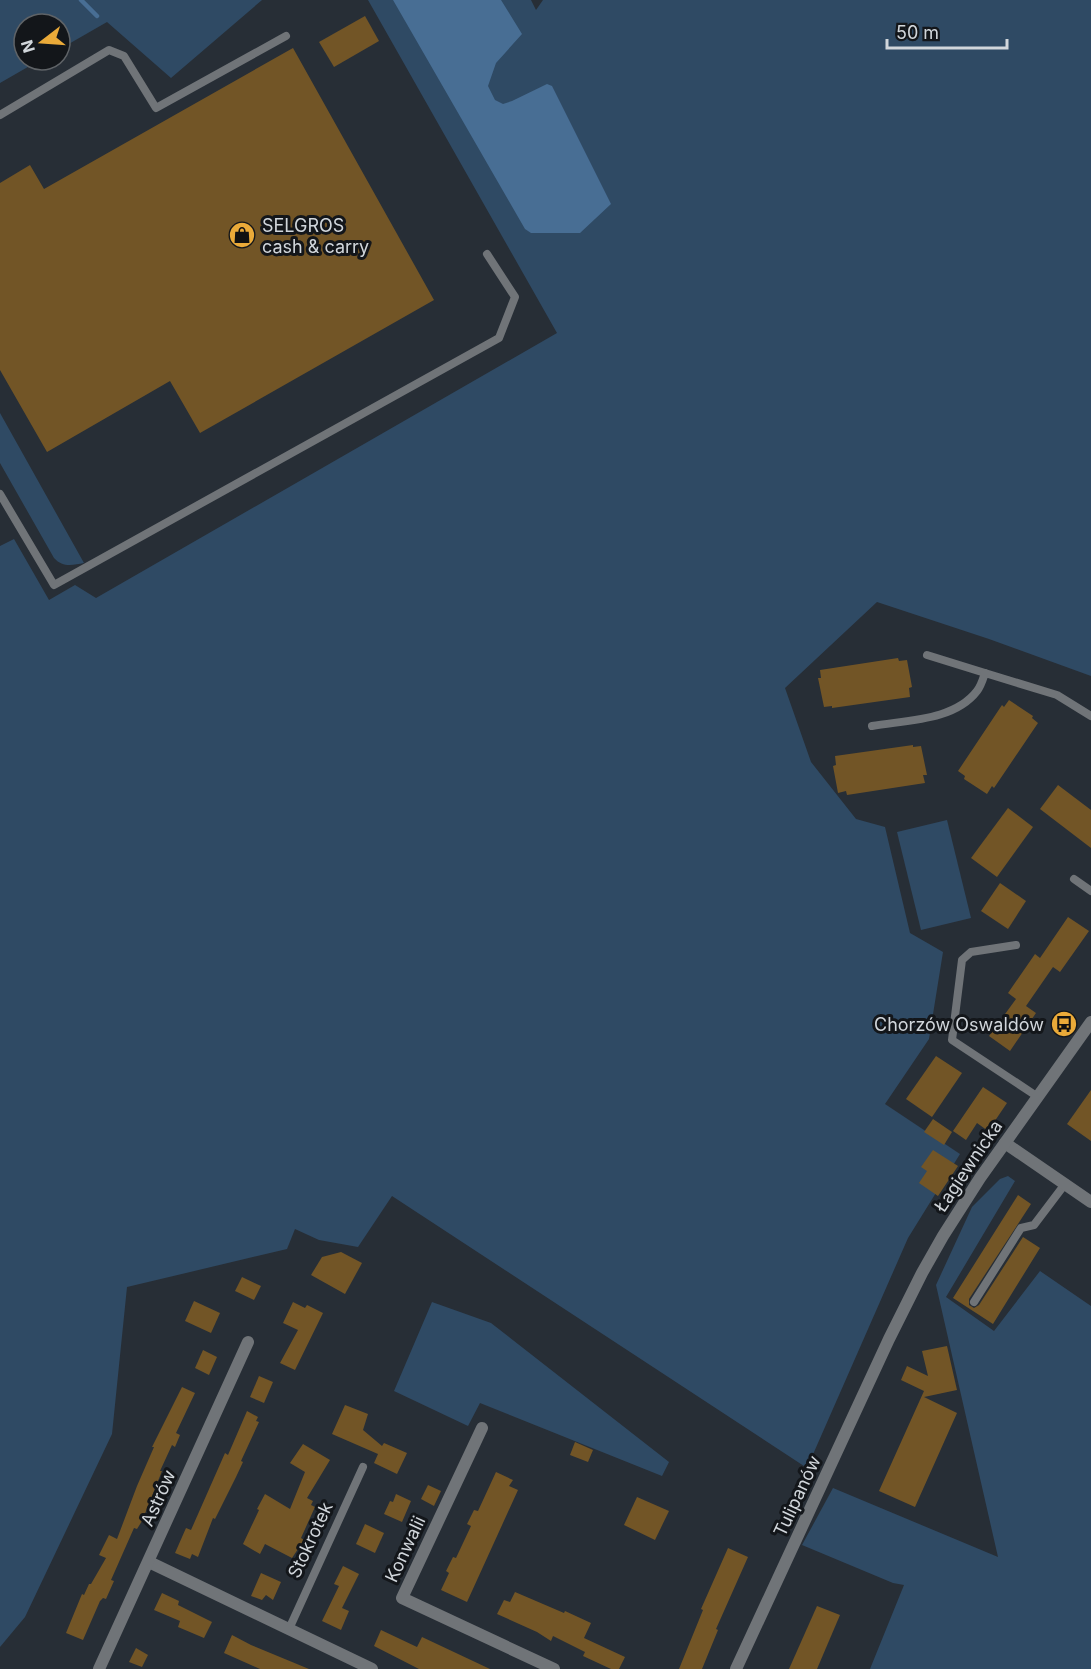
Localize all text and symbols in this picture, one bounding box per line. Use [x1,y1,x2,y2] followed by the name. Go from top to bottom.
[12,12,72,72] north arrow
[887,12,1007,50] scale bar
[896,22,939,43] text: 50 m
[16,38,39,55] text: N
[262,215,369,257] place label: SELGROS cash & carry
[227,220,257,250] shop icon: SELGROS cash & carry
[1049,1009,1079,1039] bus stop icon: Chorzów Oswaldów
[874,1014,1044,1035] place label: Chorzów Oswaldów
[930,1116,1006,1216] street label: Łagiewnicka
[769,1452,825,1540] street label: Tulipanów
[136,1466,180,1529] street label: Astrów
[283,1499,337,1581] street label: Stokrotek
[381,1513,429,1585] street label: Konwalii

